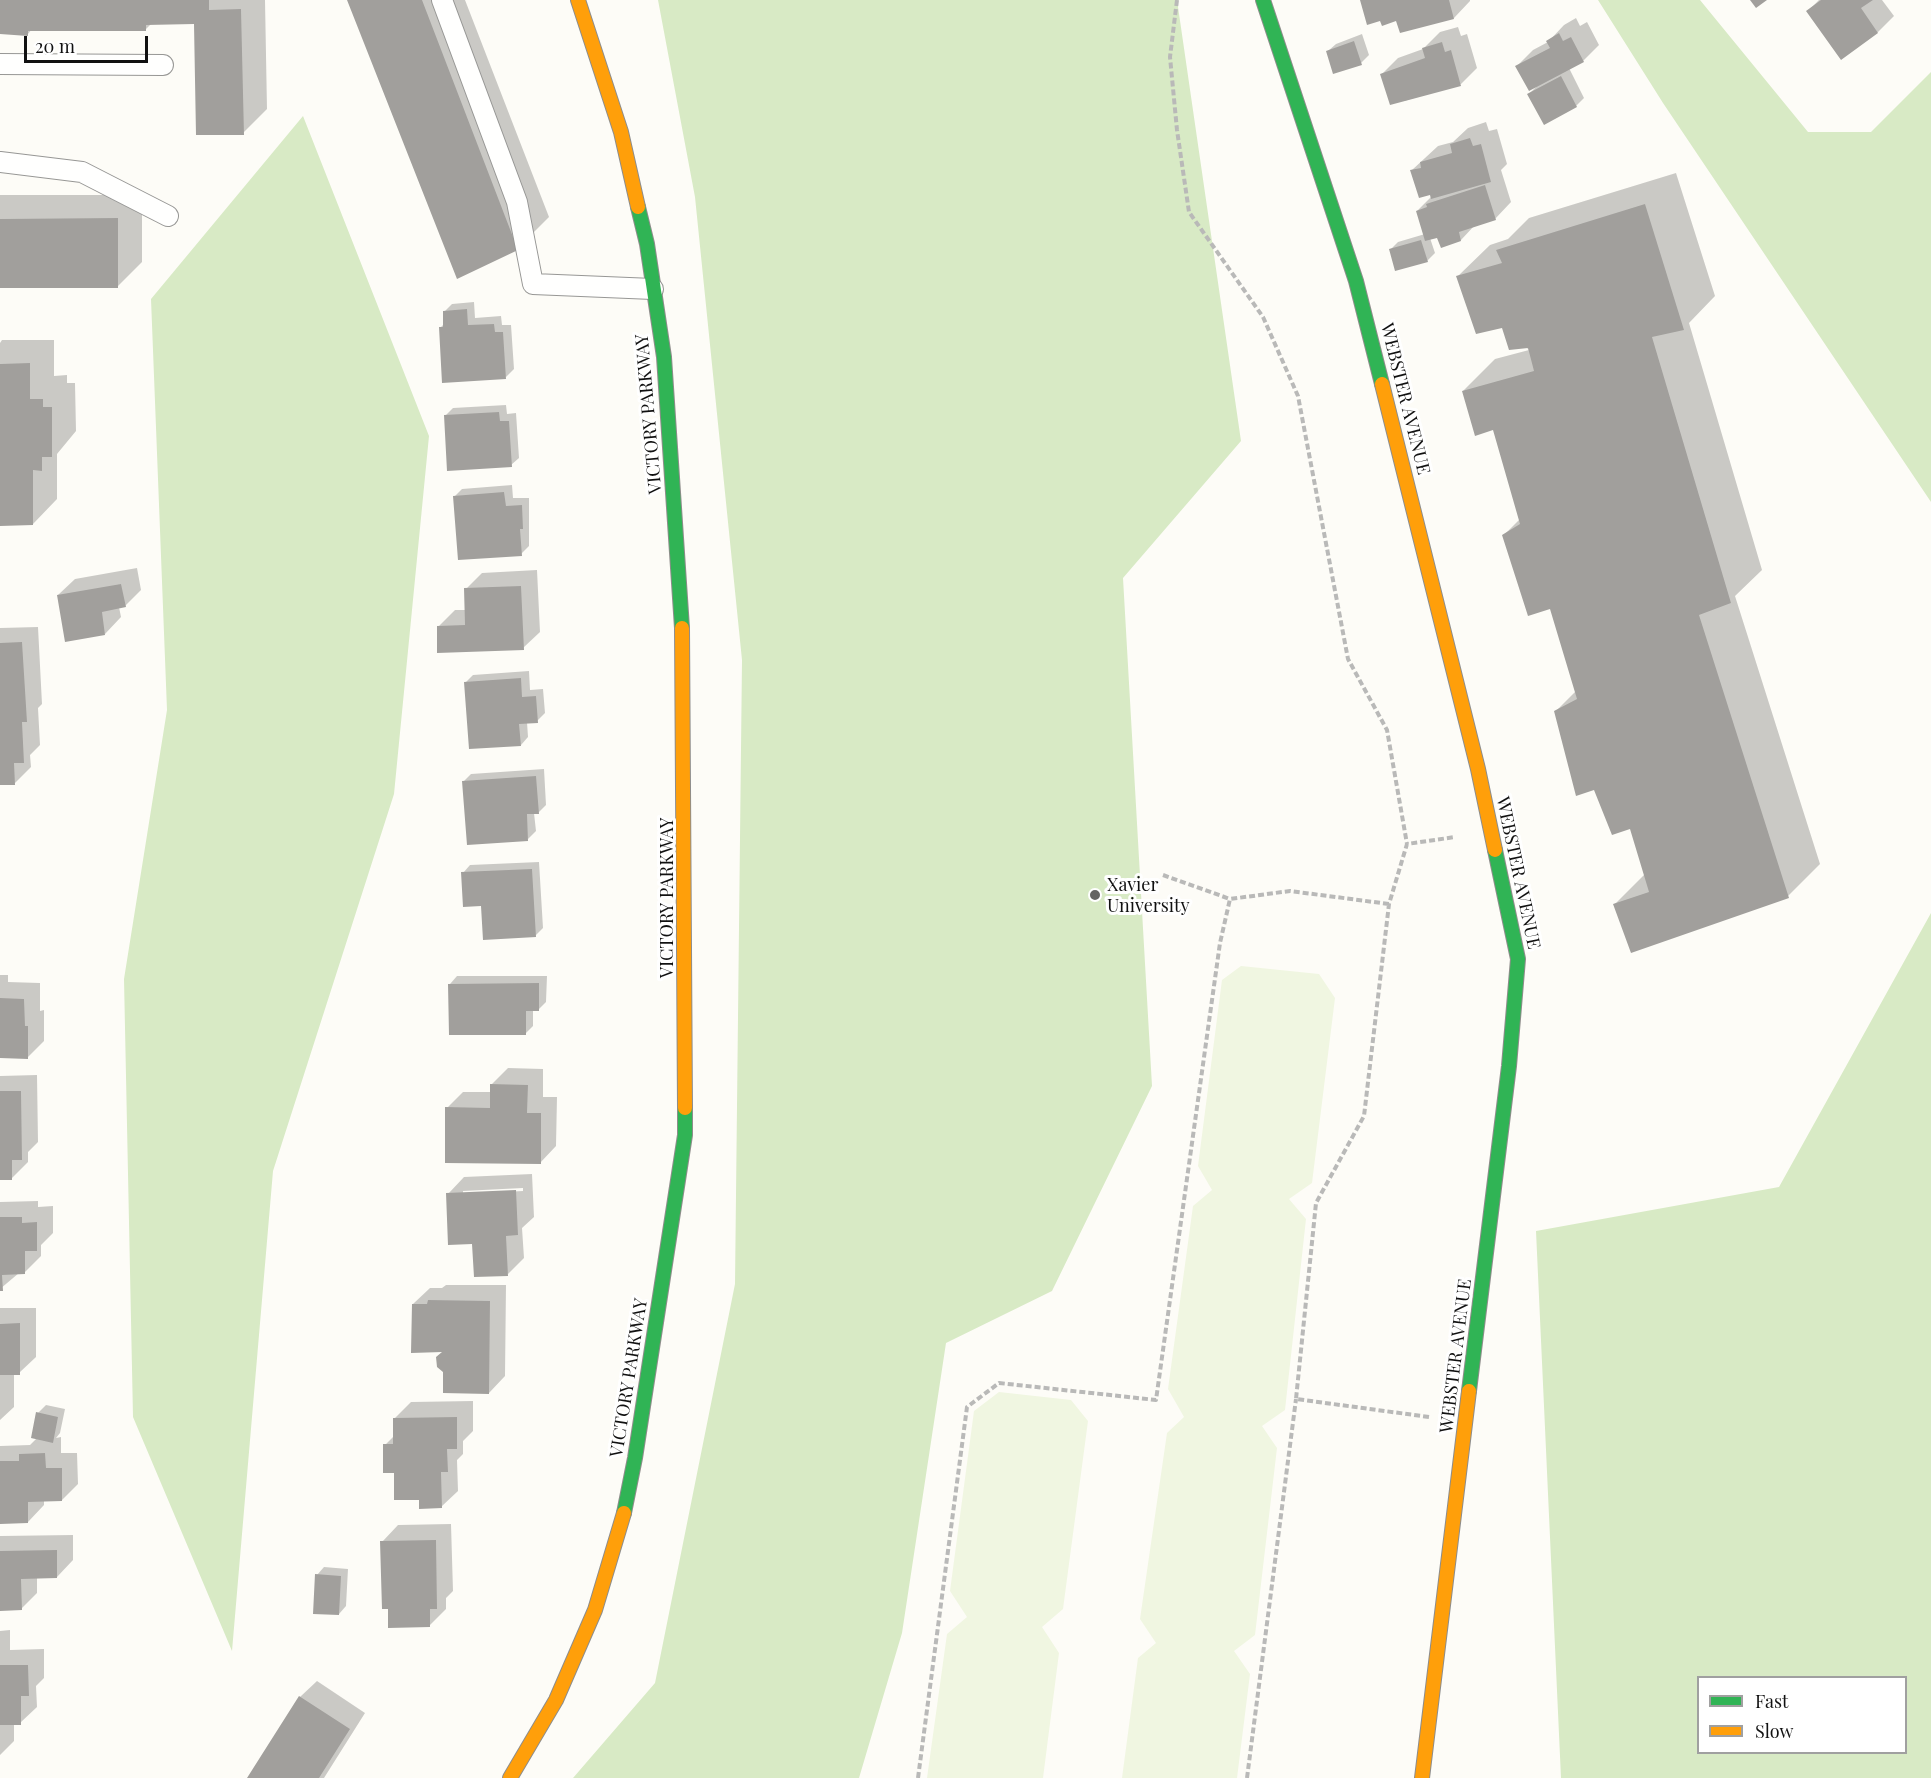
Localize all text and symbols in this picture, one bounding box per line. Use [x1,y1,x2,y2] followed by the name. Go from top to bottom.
[27,24,152,62] scale bar
[35,34,75,58] text: 20 m
[1376,321,1434,477] street label: WEBSTER AVENUE
[631,333,667,495] street label: VICTORY PARKWAY
[1491,795,1545,951] street label: WEBSTER AVENUE
[656,818,678,978] street label: VICTORY PARKWAY
[1107,874,1190,916] place label: Xavier University
[1088,888,1102,902] marker: Xavier University
[1436,1278,1476,1434] street label: WEBSTER AVENUE
[606,1297,652,1459] street label: VICTORY PARKWAY
[1697,1676,1907,1754] legend
[1755,1689,1788,1713] text: Fast
[1755,1719,1793,1743] text: Slow

